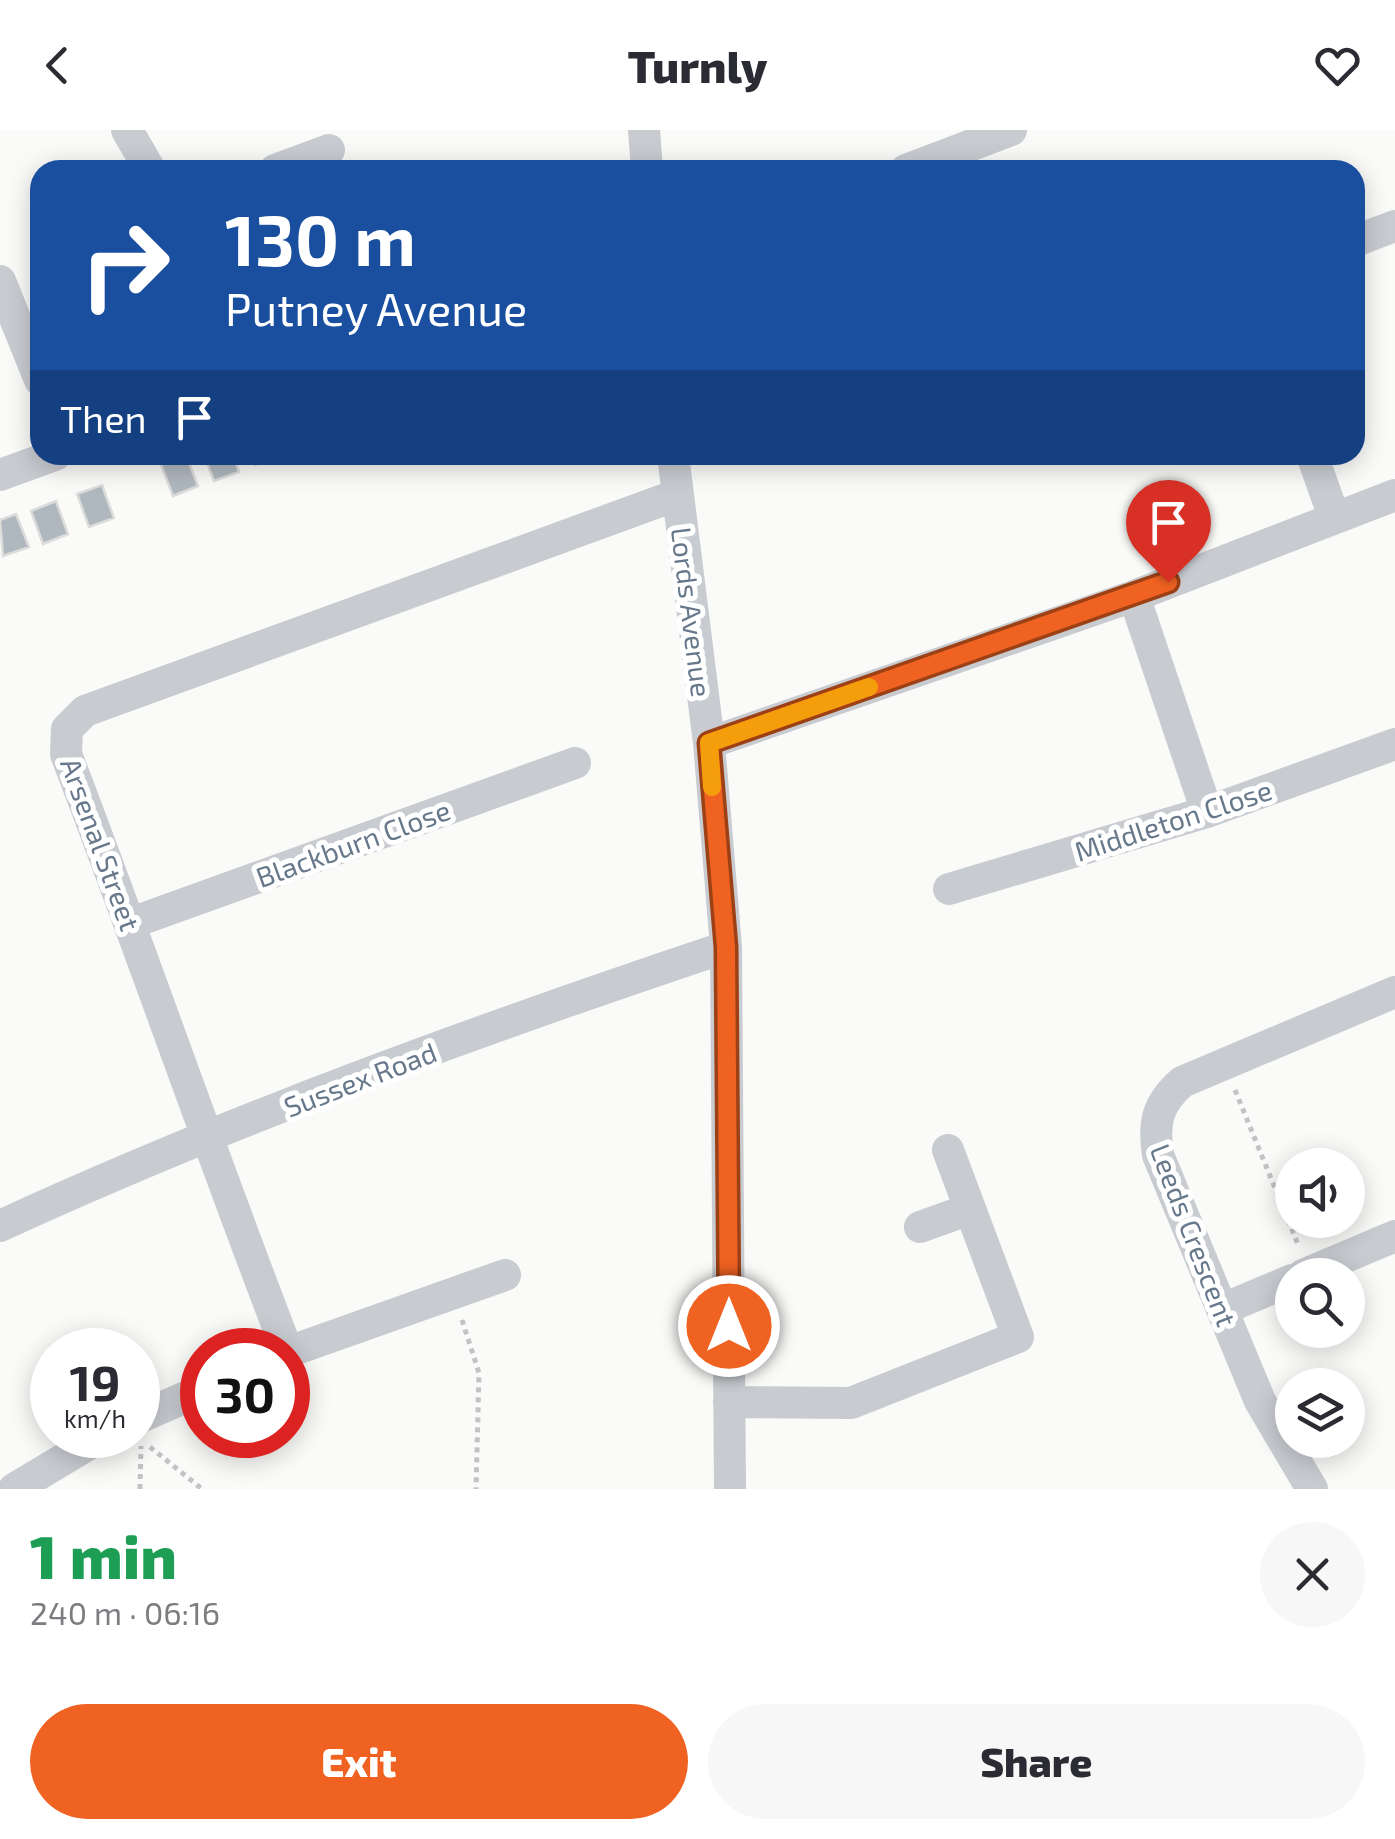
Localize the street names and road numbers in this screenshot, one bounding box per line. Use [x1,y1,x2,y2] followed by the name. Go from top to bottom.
[665,525,719,699] street label: Lords Avenue
[54,753,148,935] street label: Arsenal Street
[1070,772,1276,868] street label: Middleton Close
[251,792,455,894] street label: Blackburn Close
[279,1034,441,1124] street label: Sussex Road
[1144,1139,1244,1331] street label: Leeds Crescent

